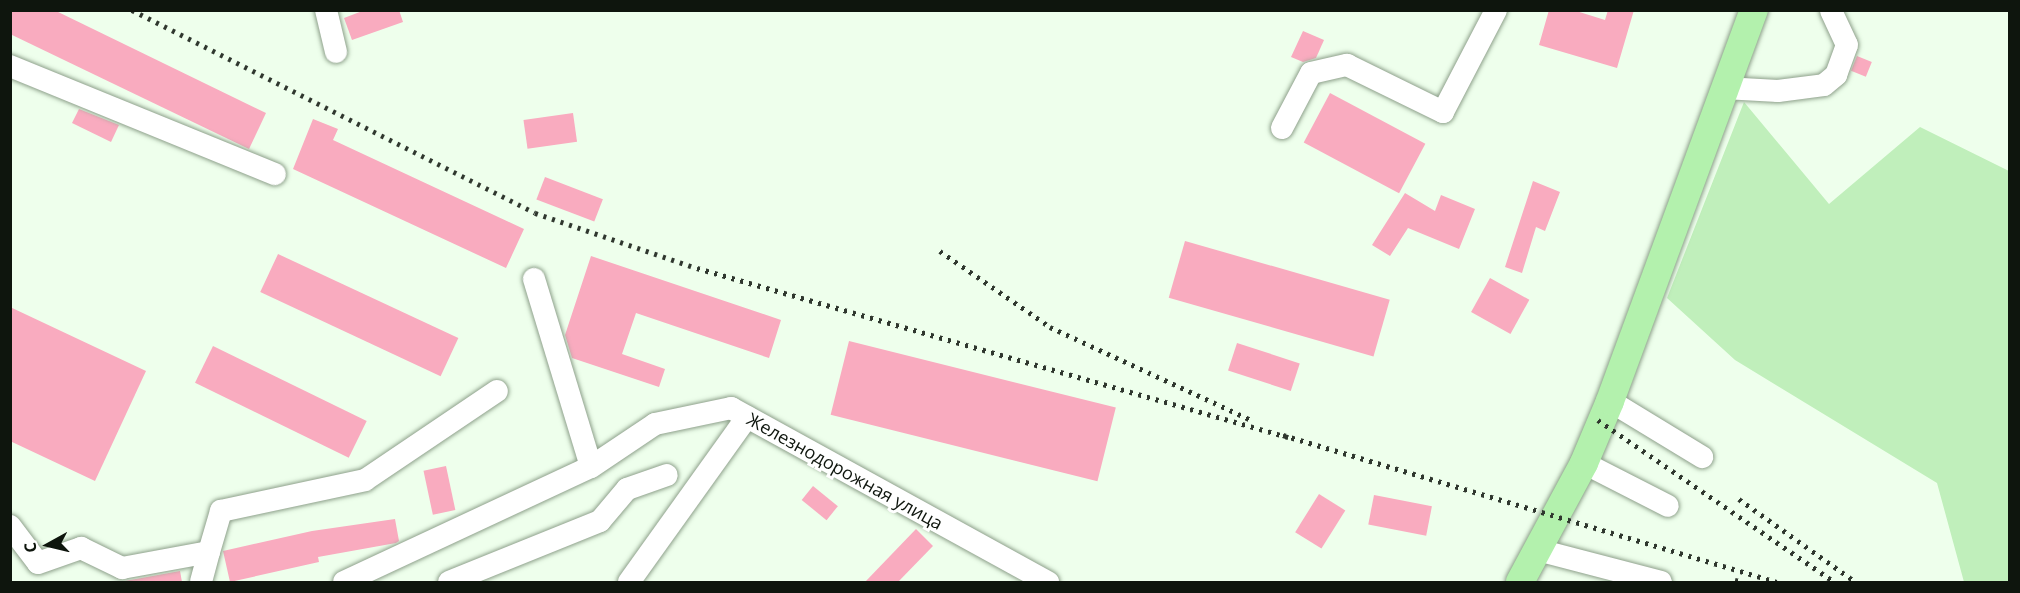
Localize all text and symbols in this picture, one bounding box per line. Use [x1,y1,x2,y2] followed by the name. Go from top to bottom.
[743,408,947,534] street label: Железнодорожная улица
[18,515,78,575] north arrow
[19,541,42,554] text: С

